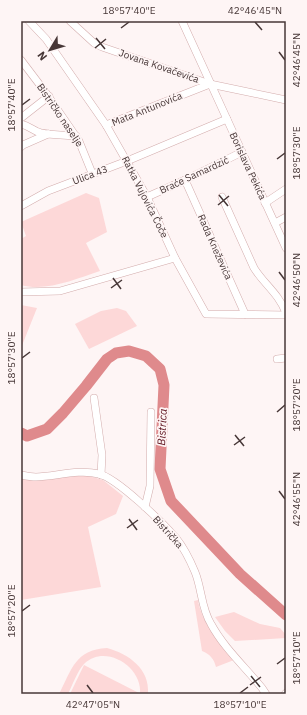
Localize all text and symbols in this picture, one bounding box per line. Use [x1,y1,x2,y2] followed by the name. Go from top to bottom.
[102,4,156,17] text: 18°57'40"E
[228,4,282,17] text: 42°46'45"N
[30,30,70,70] north arrow
[290,33,303,87] text: 42°46'45"N
[117,46,202,86] street label: Jovana Kovačevića
[34,49,50,64] text: N
[5,78,18,132] text: 18°57'40"E
[34,81,86,150] street label: Bistričko naselje
[110,89,185,129] street label: Mata Antunovića
[290,126,303,180] text: 18°57'30"E
[227,130,270,203] street label: Borislava Pekića
[157,153,231,197] street label: Braće Samardzić
[119,154,171,241] street label: Ratka Vujovića Čoče
[71,162,109,188] street label: Ulica 43
[195,212,235,282] street label: Rada Kneževića
[290,253,303,307] text: 42°46'50"N
[5,331,18,385] text: 18°57'30"E
[290,378,303,432] text: 18°57'20"E
[154,408,170,446] water label: Bistrica
[290,472,303,526] text: 42°46'55"N
[150,513,186,551] street label: Bistrička
[5,584,18,638] text: 18°57'20"E
[290,631,303,685] text: 18°57'10"E
[66,698,120,711] text: 42°47'05"N
[213,698,267,711] text: 18°57'10"E

